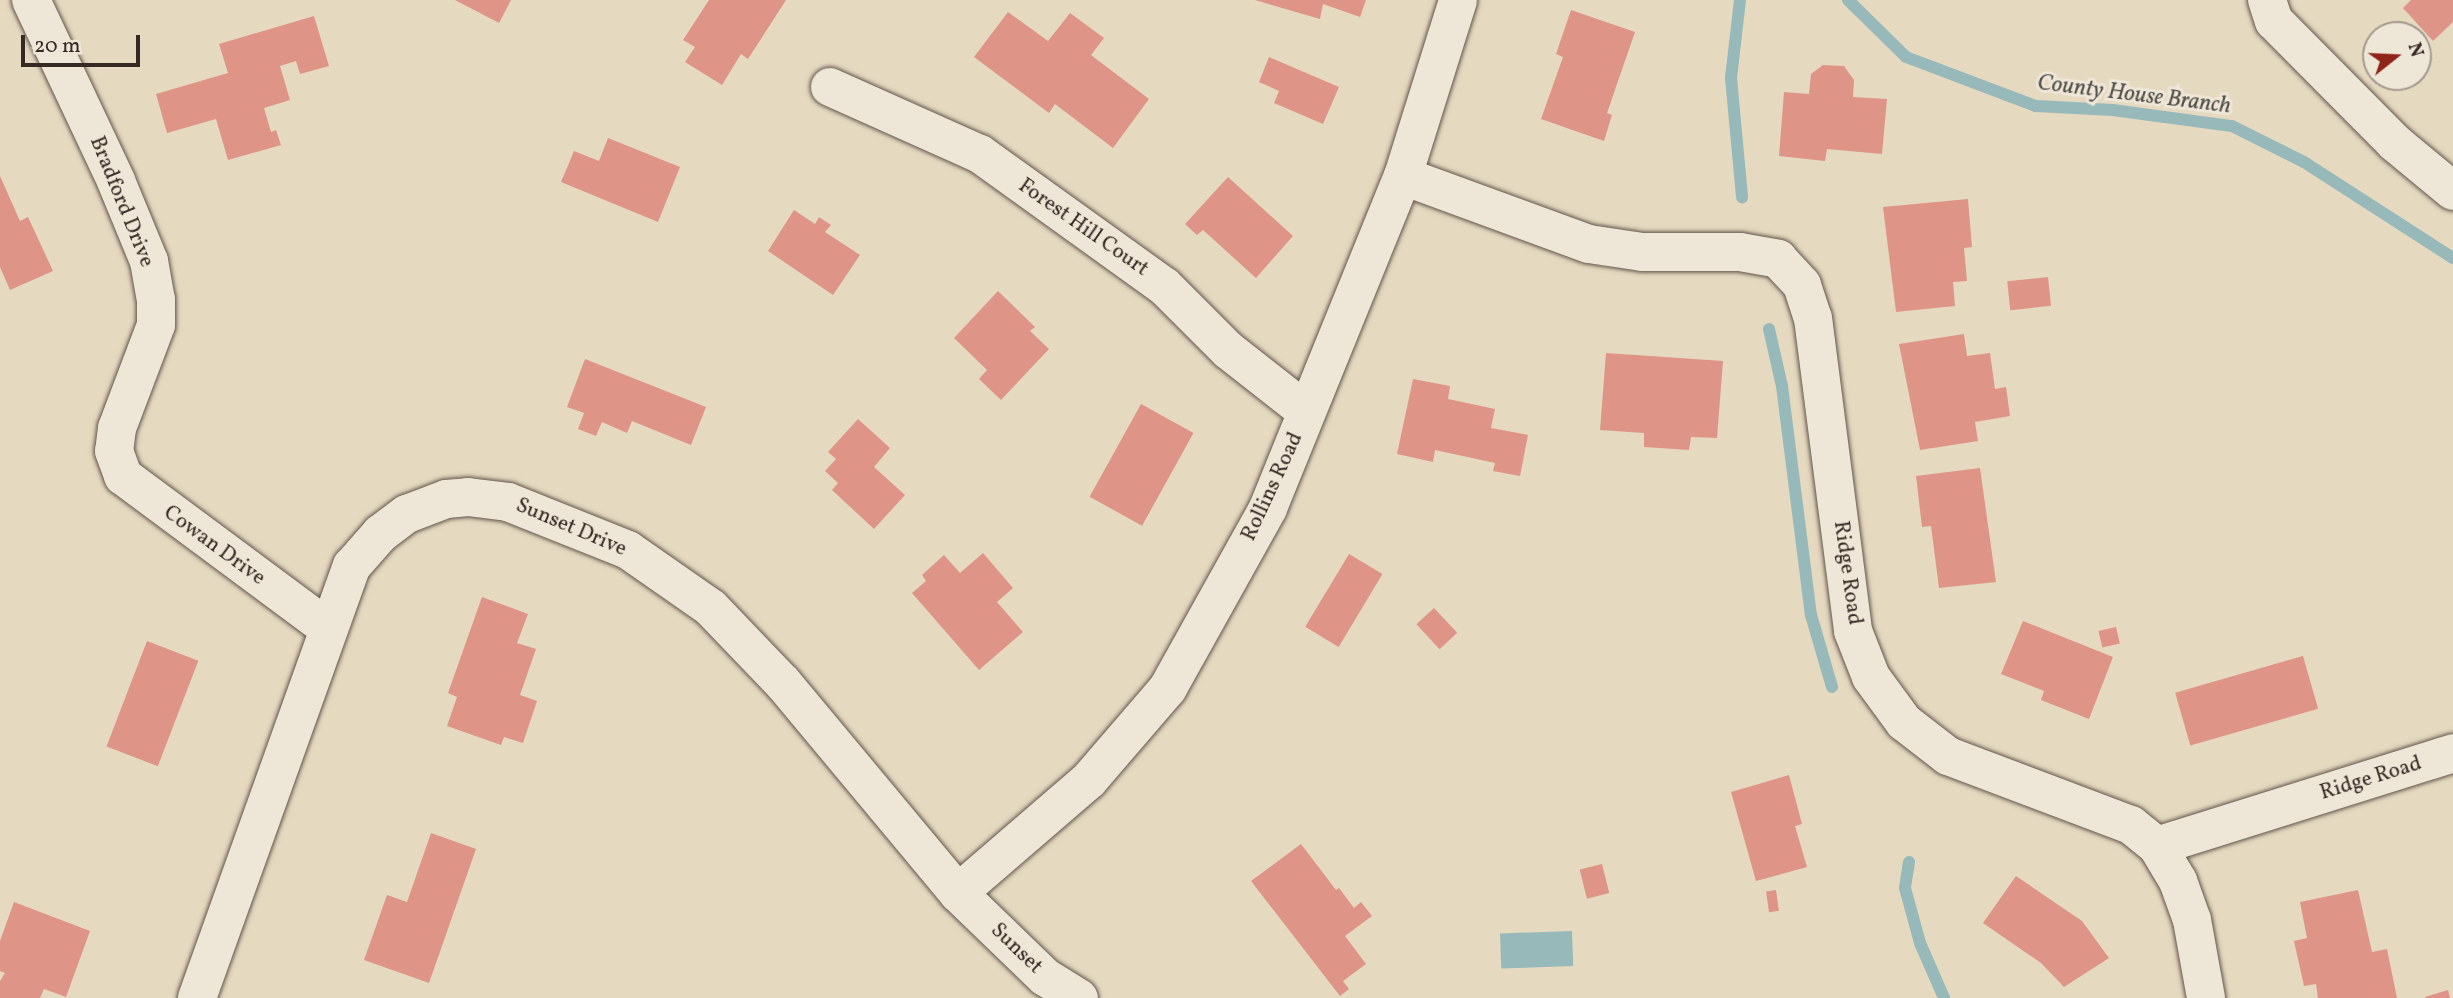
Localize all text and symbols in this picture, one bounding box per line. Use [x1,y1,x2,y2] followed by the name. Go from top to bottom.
[24,21,144,65] scale bar
[2362,21,2432,91] north arrow
[34,32,80,61] text: 20 m
[2401,40,2430,61] text: N
[2036,69,2232,121] water label: County House Branch
[83,133,159,271] street label: Bradford Drive
[1013,174,1153,282] street label: Forest Hill Court
[1237,429,1309,545] street label: Rollins Road
[512,493,630,563] street label: Sunset Drive
[158,501,270,591] street label: Cowan Drive
[1827,519,1867,627] street label: Ridge Road
[2317,752,2425,806] street label: Ridge Road
[985,918,1047,980] street label: Sunset

